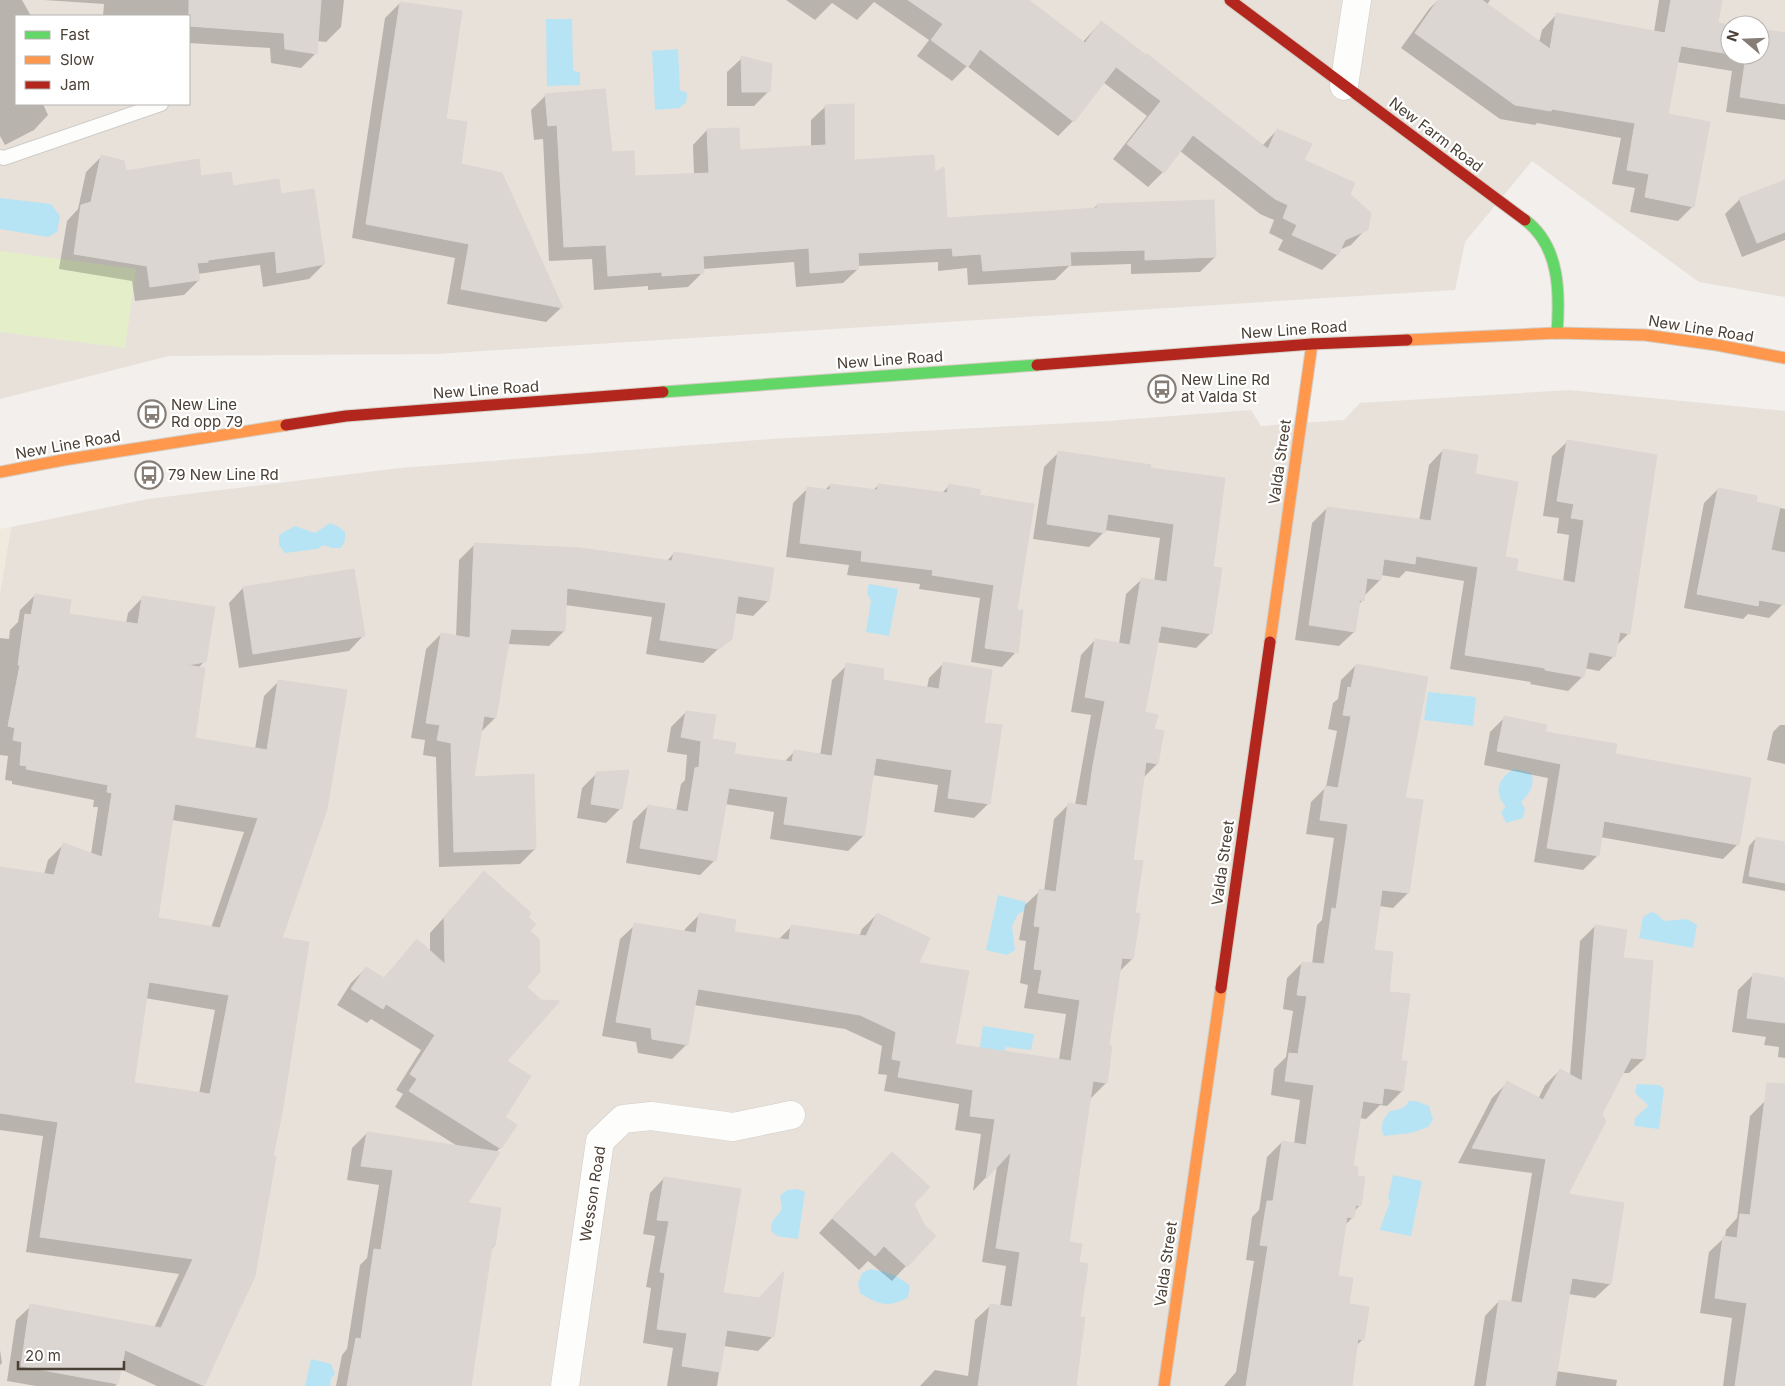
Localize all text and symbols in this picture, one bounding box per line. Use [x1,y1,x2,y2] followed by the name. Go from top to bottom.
[15,15,190,105] legend
[1720,15,1770,65] north arrow
[60,25,90,44] text: Fast
[1722,28,1742,43] text: N
[60,50,94,69] text: Slow
[60,75,90,94] text: Jam
[1386,93,1487,176] street label: New Farm Road
[1647,311,1755,346] street label: New Line Road
[1240,316,1348,343] street label: New Line Road
[836,346,944,373] street label: New Line Road
[1181,370,1270,406] place label: New Line Rd at Valda St
[1147,374,1177,404] bus stop icon: New Line Rd at Valda St
[432,376,540,403] street label: New Line Road
[171,395,243,431] place label: New Line Rd opp 79
[137,399,167,429] bus stop icon: New Line Rd opp 79
[1264,418,1295,506] street label: Valda Street
[14,426,122,463] street label: New Line Road
[134,460,164,490] bus stop icon: 79 New Line Rd
[168,465,279,484] place label: 79 New Line Rd
[1207,819,1238,907] street label: Valda Street
[576,1145,609,1243] street label: Wesson Road
[1150,1220,1181,1308] street label: Valda Street
[18,1338,124,1370] scale bar
[25,1346,61,1365] text: 20 m

